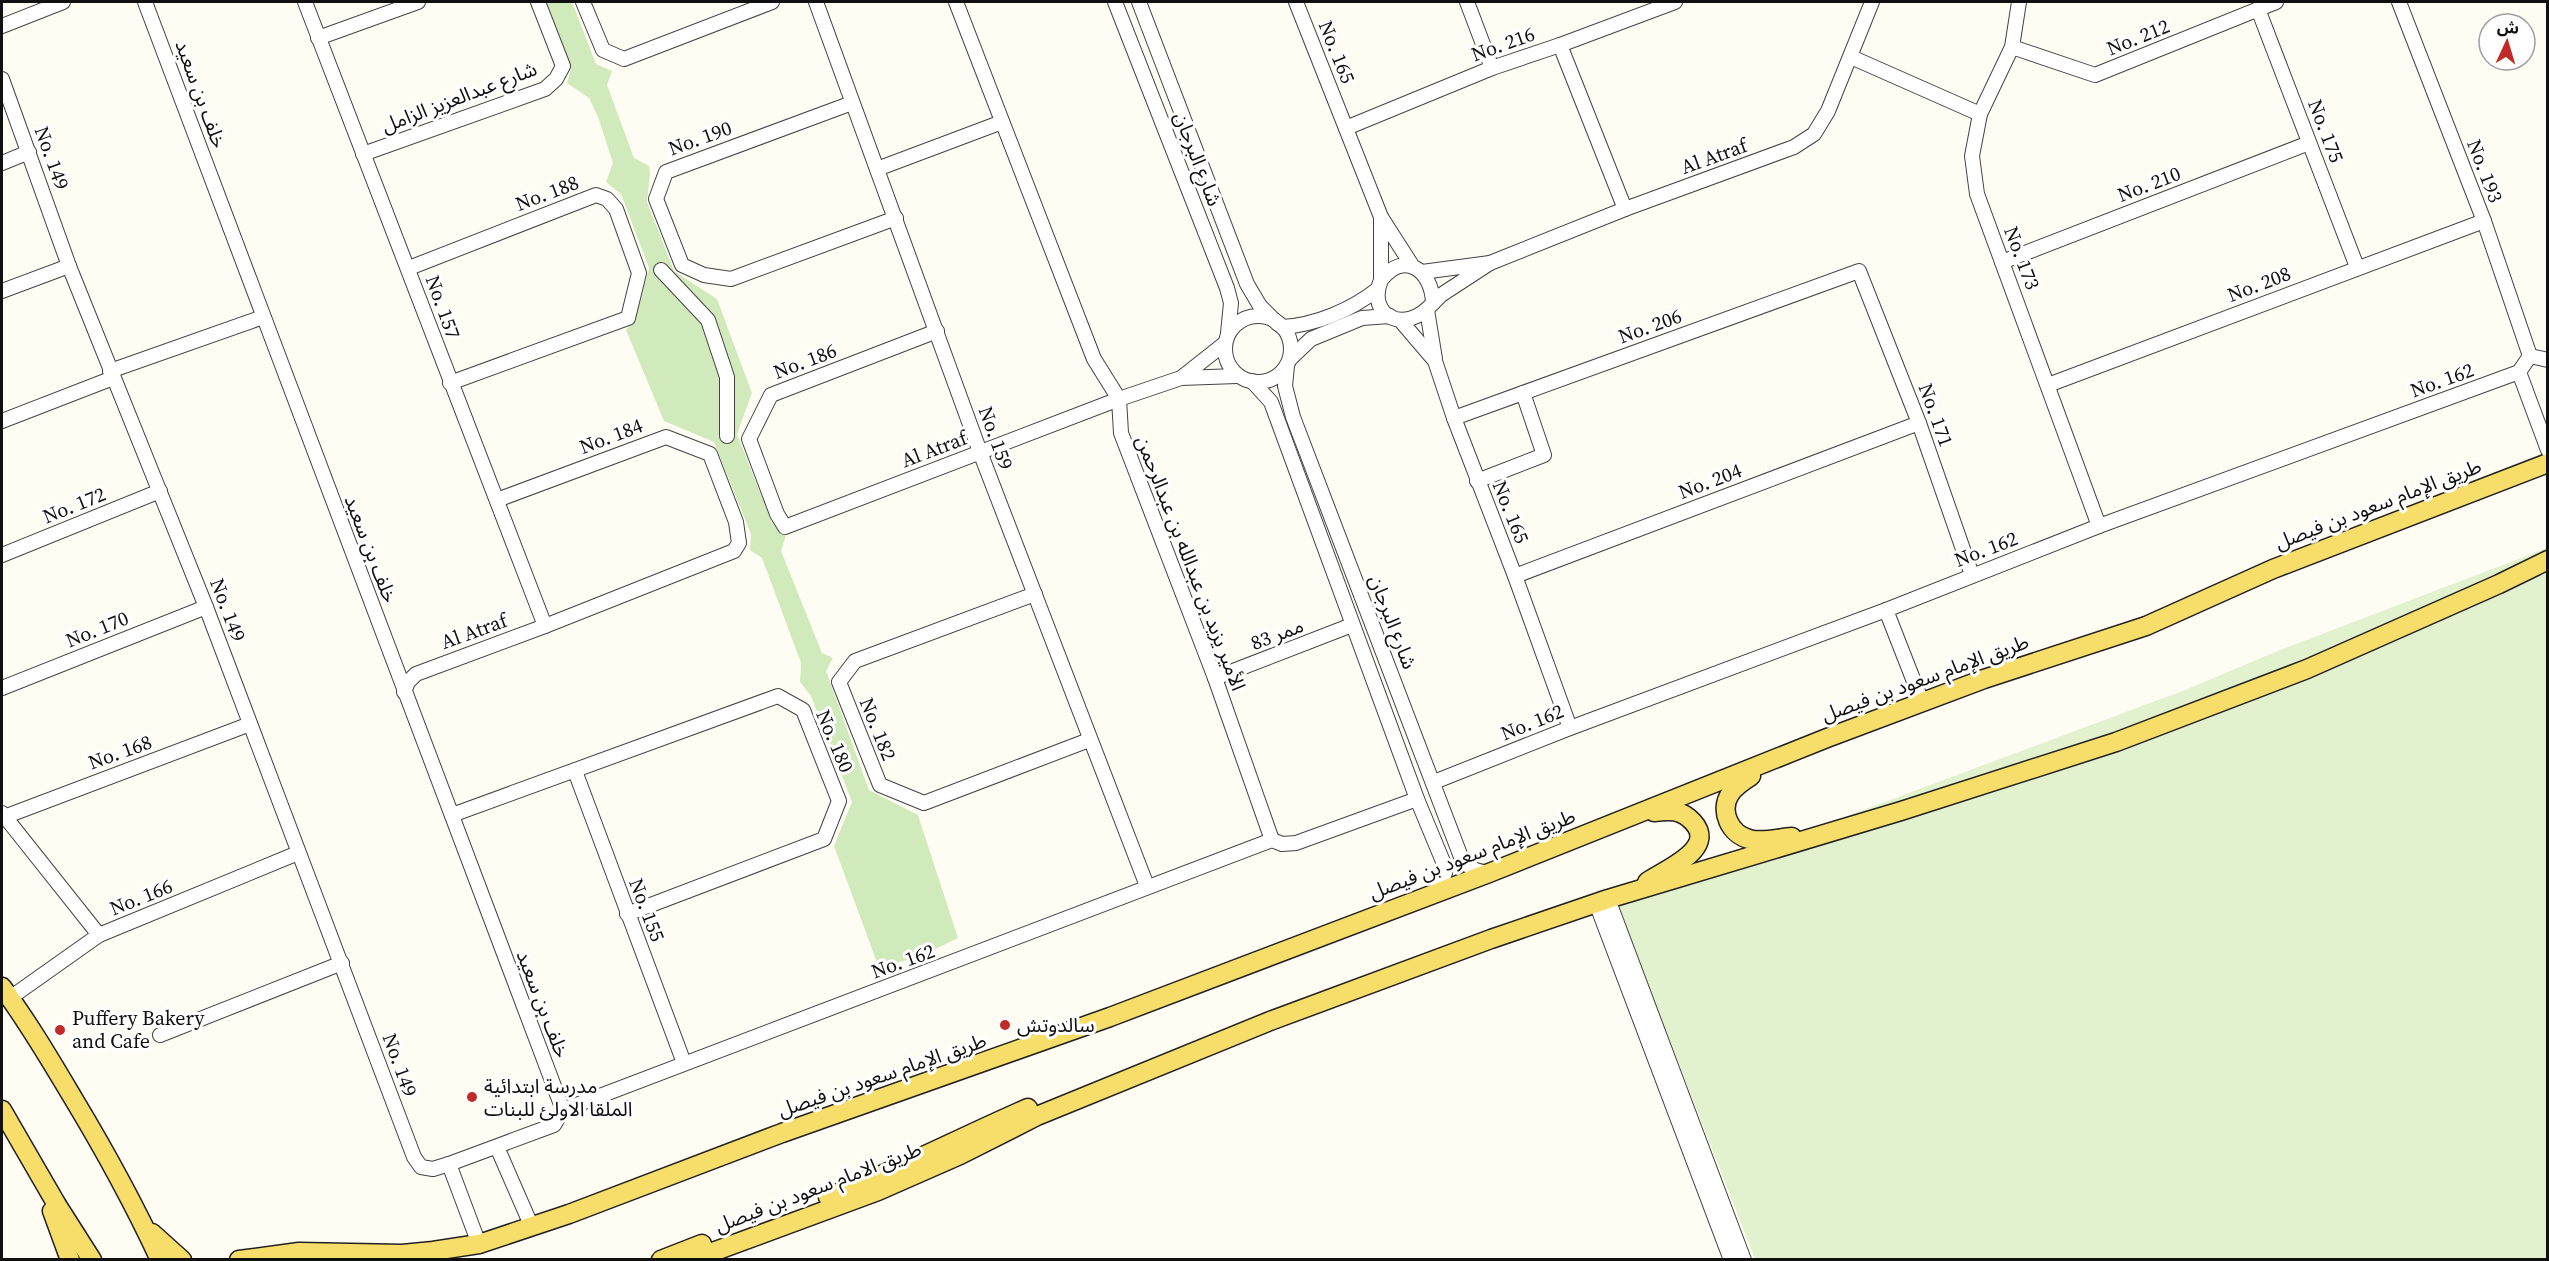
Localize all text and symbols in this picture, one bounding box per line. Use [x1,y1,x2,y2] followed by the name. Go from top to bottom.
[2102,12,2174,62] street label: No. 212
[2477,12,2537,72] north arrow
[2496,15,2520,39] text: ش
[1312,16,1362,88] street label: No. 165
[1467,20,1539,68] street label: No. 216
[168,36,234,152] street label: خلف بن سعيد
[377,54,541,141] street label: شارع عبدالعزيز الزامل
[2301,95,2351,167] street label: No. 175
[1166,108,1229,211] street label: شارع البرجان
[664,114,736,162] street label: No. 190
[28,122,76,194] street label: No. 149
[1677,130,1753,181] street label: Al Atraf
[2460,135,2510,207] street label: No. 193
[2113,159,2185,209] street label: No. 210
[511,168,583,218] street label: No. 188
[1997,222,2047,294] street label: No. 173
[2223,259,2295,309] street label: No. 208
[419,271,467,343] street label: No. 157
[1614,302,1686,350] street label: No. 206
[769,336,841,386] street label: No. 186
[2406,356,2478,404] street label: No. 162
[1912,379,1960,451] street label: No. 171
[972,402,1020,474] street label: No. 159
[575,411,647,461] street label: No. 184
[897,423,973,474] street label: Al Atraf
[1129,431,1253,695] street label: الأمير يزيد بن عبدالله بن عبدالرحمن
[2271,452,2486,557] street label: طريق الإمام سعود بن فيصل
[1674,456,1746,506] street label: No. 204
[1486,476,1536,548] street label: No. 165
[38,480,110,530] street label: No. 172
[338,491,404,607] street label: خلف بن سعيد
[1950,524,2022,574] street label: No. 162
[1361,571,1424,674] street label: شارع البرجان
[203,574,253,646] street label: No. 149
[61,604,133,654] street label: No. 170
[437,605,513,656] street label: Al Atraf
[1246,611,1308,657] street label: ممر 83
[1817,627,2033,730] street label: طريق الإمام سعود بن فيصل
[853,693,903,765] street label: No. 182
[1496,697,1568,747] street label: No. 162
[809,705,861,777] street label: No. 180
[84,728,156,776] street label: No. 168
[1365,802,1580,907] street label: طريق الإمام سعود بن فيصل
[105,872,177,922] street label: No. 166
[622,874,672,946] street label: No. 155
[867,937,939,985] street label: No. 162
[510,946,576,1062] street label: خلف بن سعيد
[72,1004,205,1055] place label: Puffery Bakery and Cafe
[1017,1011,1095,1039] place label: سالدوتش
[998,1018,1012,1032] marker: سالدوتش
[53,1023,67,1037] marker: Puffery Bakery and Cafe
[774,1026,990,1125] street label: طريق الإمام سعود بن فيصل
[376,1029,424,1101] street label: No. 149
[484,1072,632,1123] place label: مدرسة ابتدائية الملقا الاولئ للبنات
[465,1090,479,1104] marker: مدرسة ابتدائية الملقا الاولئ للبنات
[711,1135,926,1240] street label: طريق الامام سعود بن فيصل

